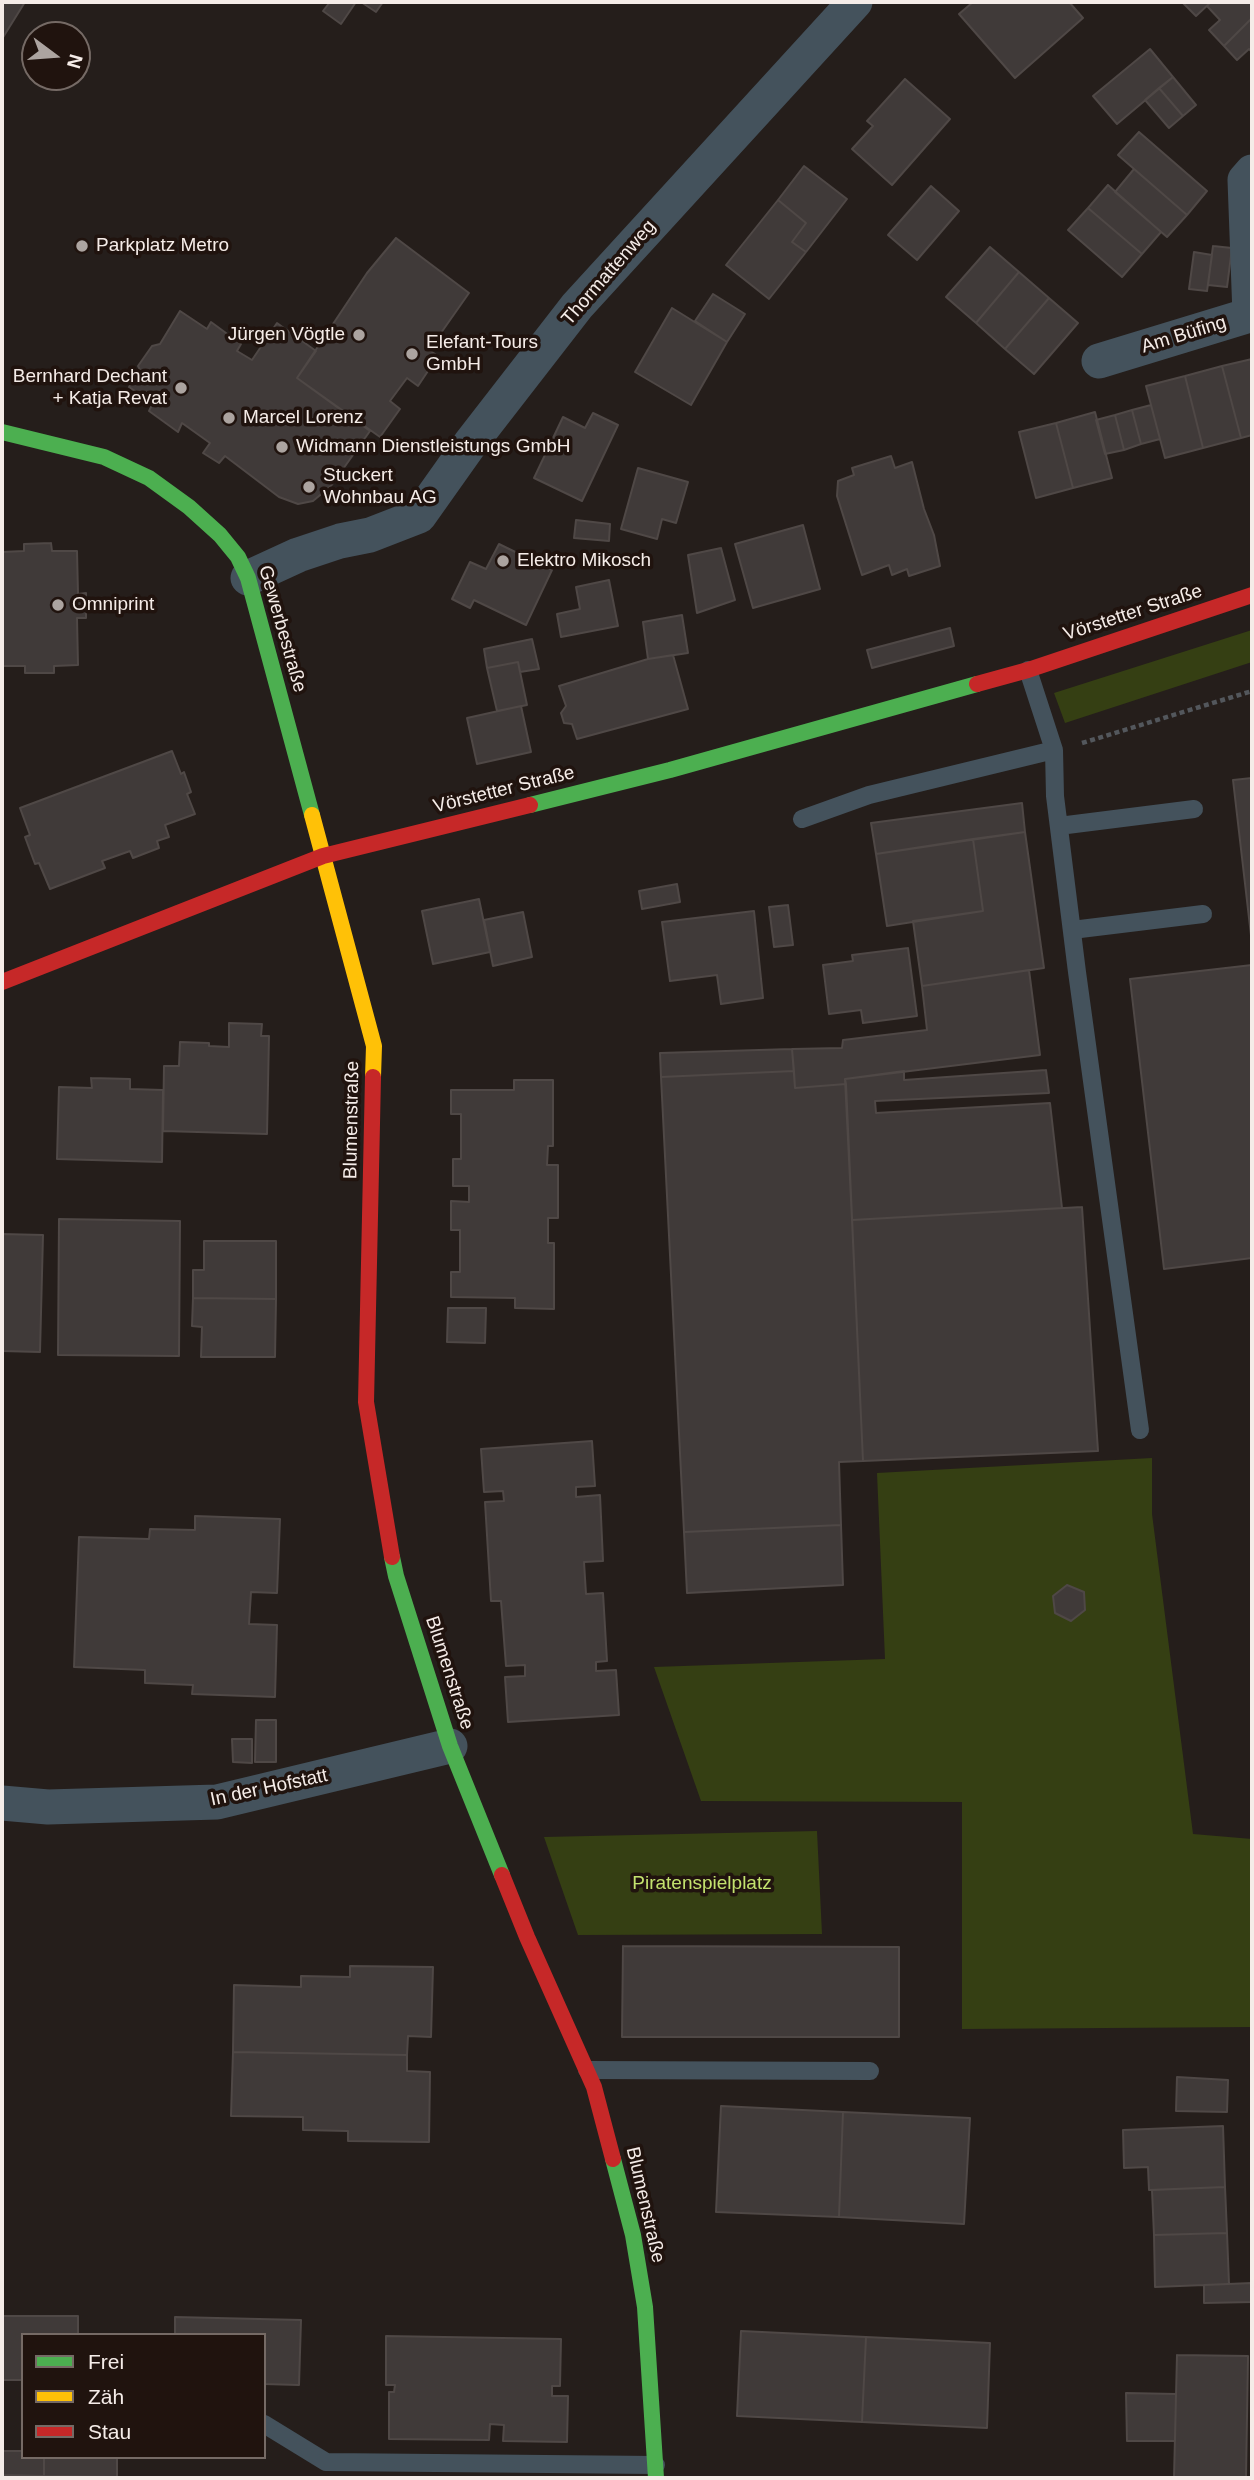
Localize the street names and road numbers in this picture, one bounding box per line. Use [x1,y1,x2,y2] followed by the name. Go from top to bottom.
[557,216,661,330] street label: Thormattenweg
[1139,311,1229,359] street label: Am Büfing
[253,563,311,695] street label: Gewerbestraße
[1061,580,1205,646] street label: Vörstetter Straße
[431,761,577,819] street label: Vörstetter Straße
[340,1061,364,1179] street label: Blumenstraße
[420,1613,478,1733] street label: Blumenstraße
[208,1764,330,1812] street label: In der Hofstatt
[621,2145,669,2265] street label: Blumenstraße

